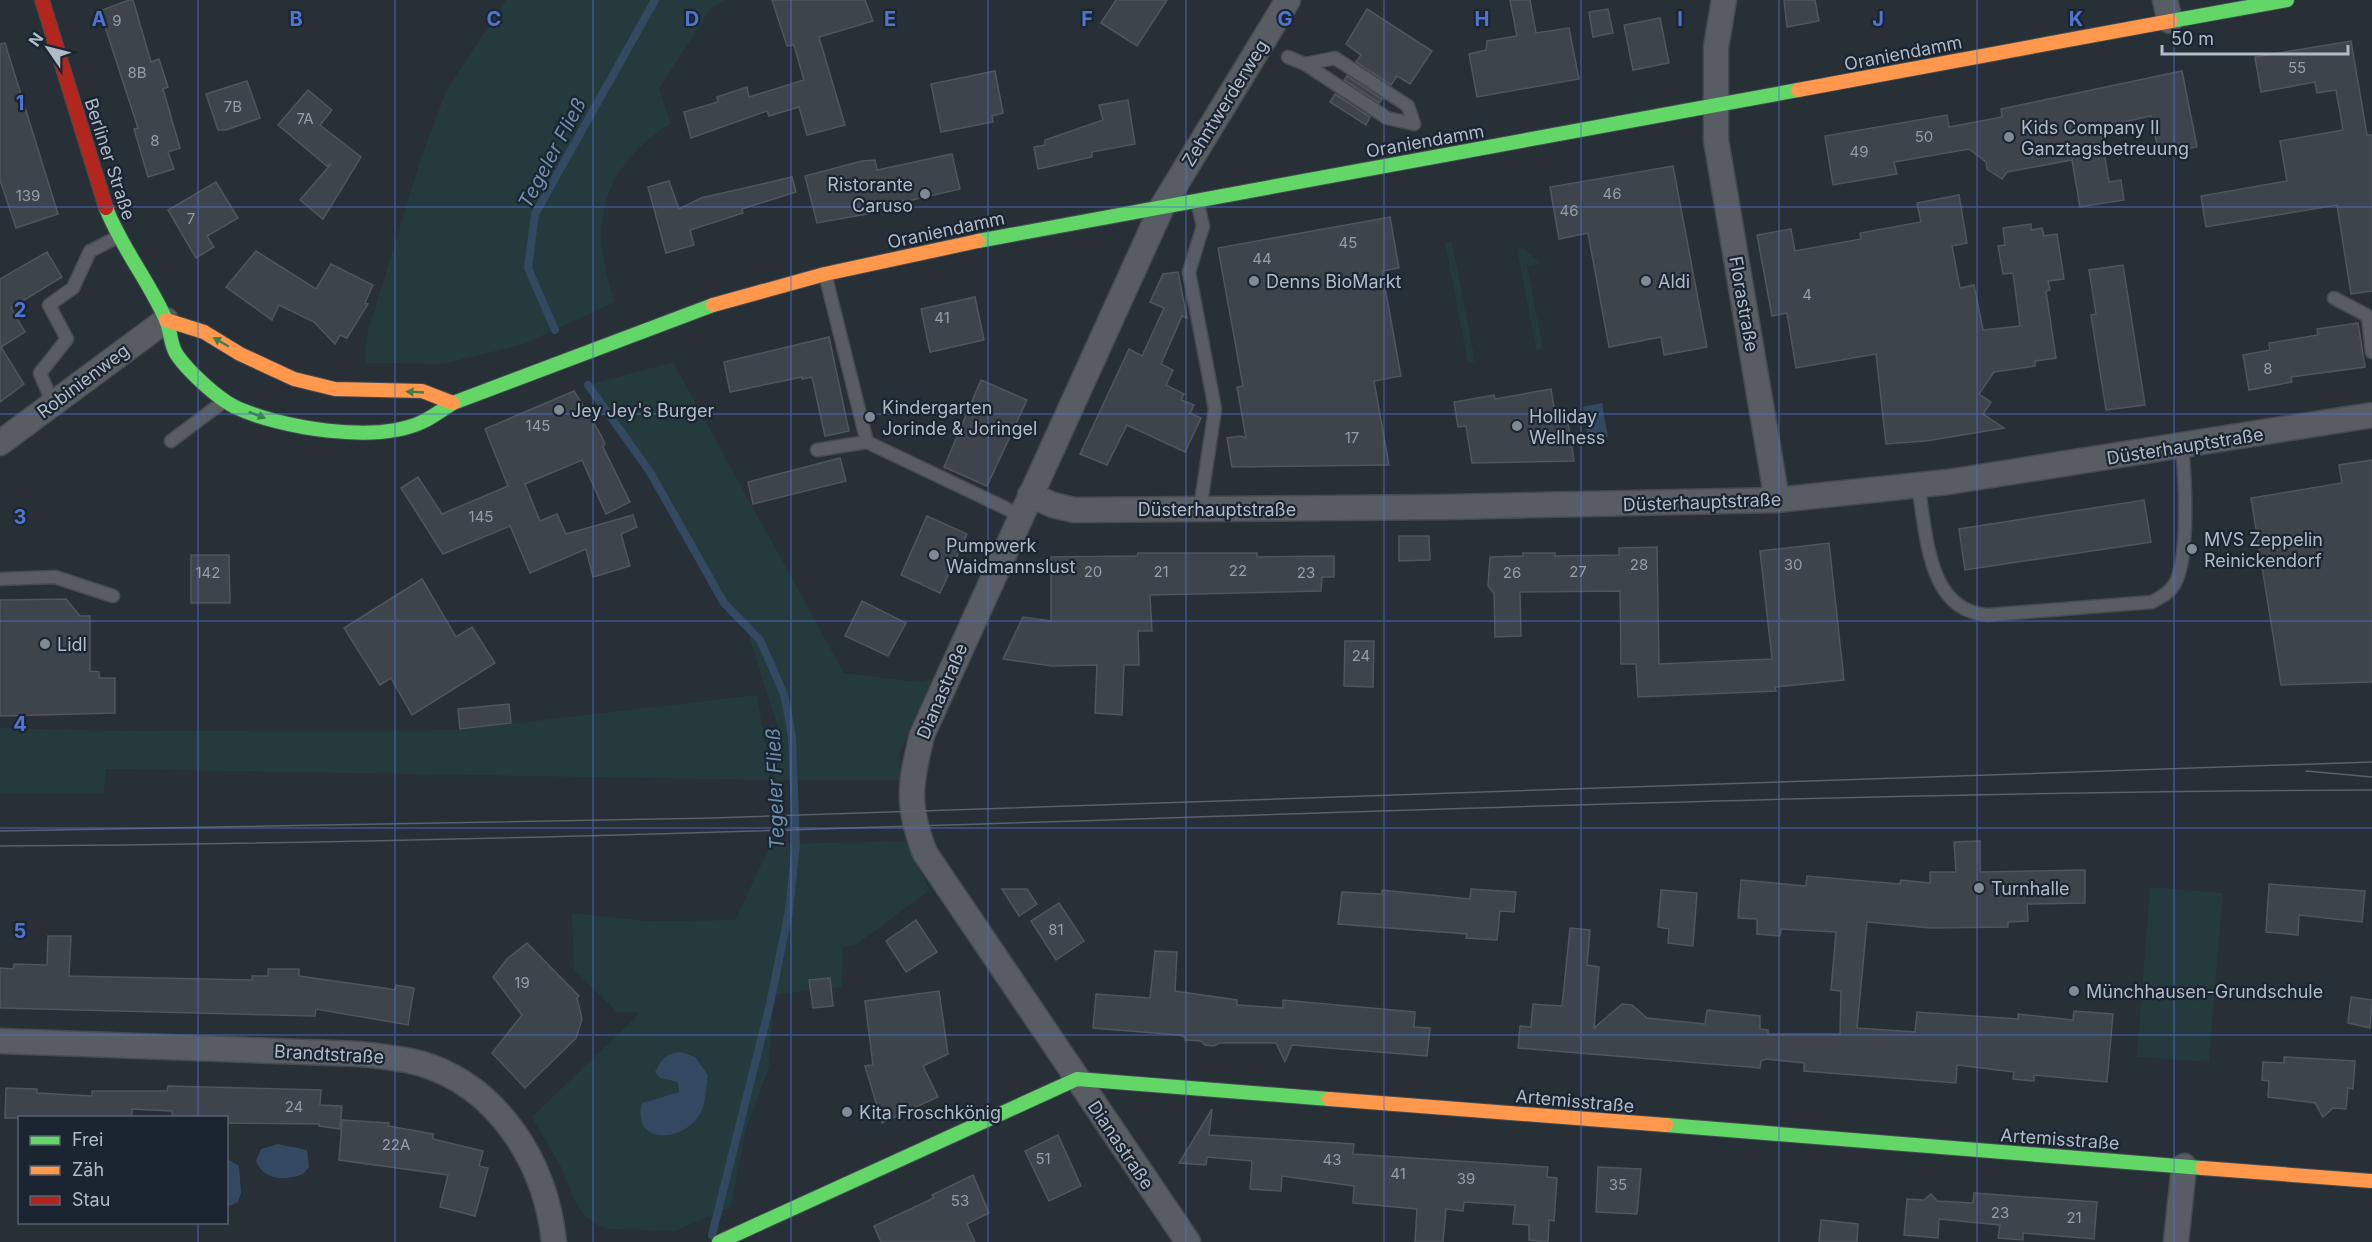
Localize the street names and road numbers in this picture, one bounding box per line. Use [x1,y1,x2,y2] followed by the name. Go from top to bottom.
[1842,31,1964,75] street label: Oraniendamm
[1178,36,1272,170] street label: Zehntwerderweg
[80,95,140,223] street label: Berliner Straße
[1364,120,1486,162] street label: Oraniendamm
[885,207,1007,253] street label: Oraniendamm
[1725,255,1763,353] street label: Florastraße
[33,340,133,422] street label: Robinienweg
[2105,423,2265,469] street label: Düsterhauptstraße
[1622,489,1782,515] street label: Düsterhauptstraße
[1138,499,1296,520] street label: Düsterhauptstraße
[912,640,972,742] street label: Dianastraße
[273,1041,385,1067] street label: Brandtstraße
[1515,1085,1635,1117] street label: Artemisstraße
[1084,1097,1158,1193] street label: Dianastraße
[2000,1124,2120,1154] street label: Artemisstraße

